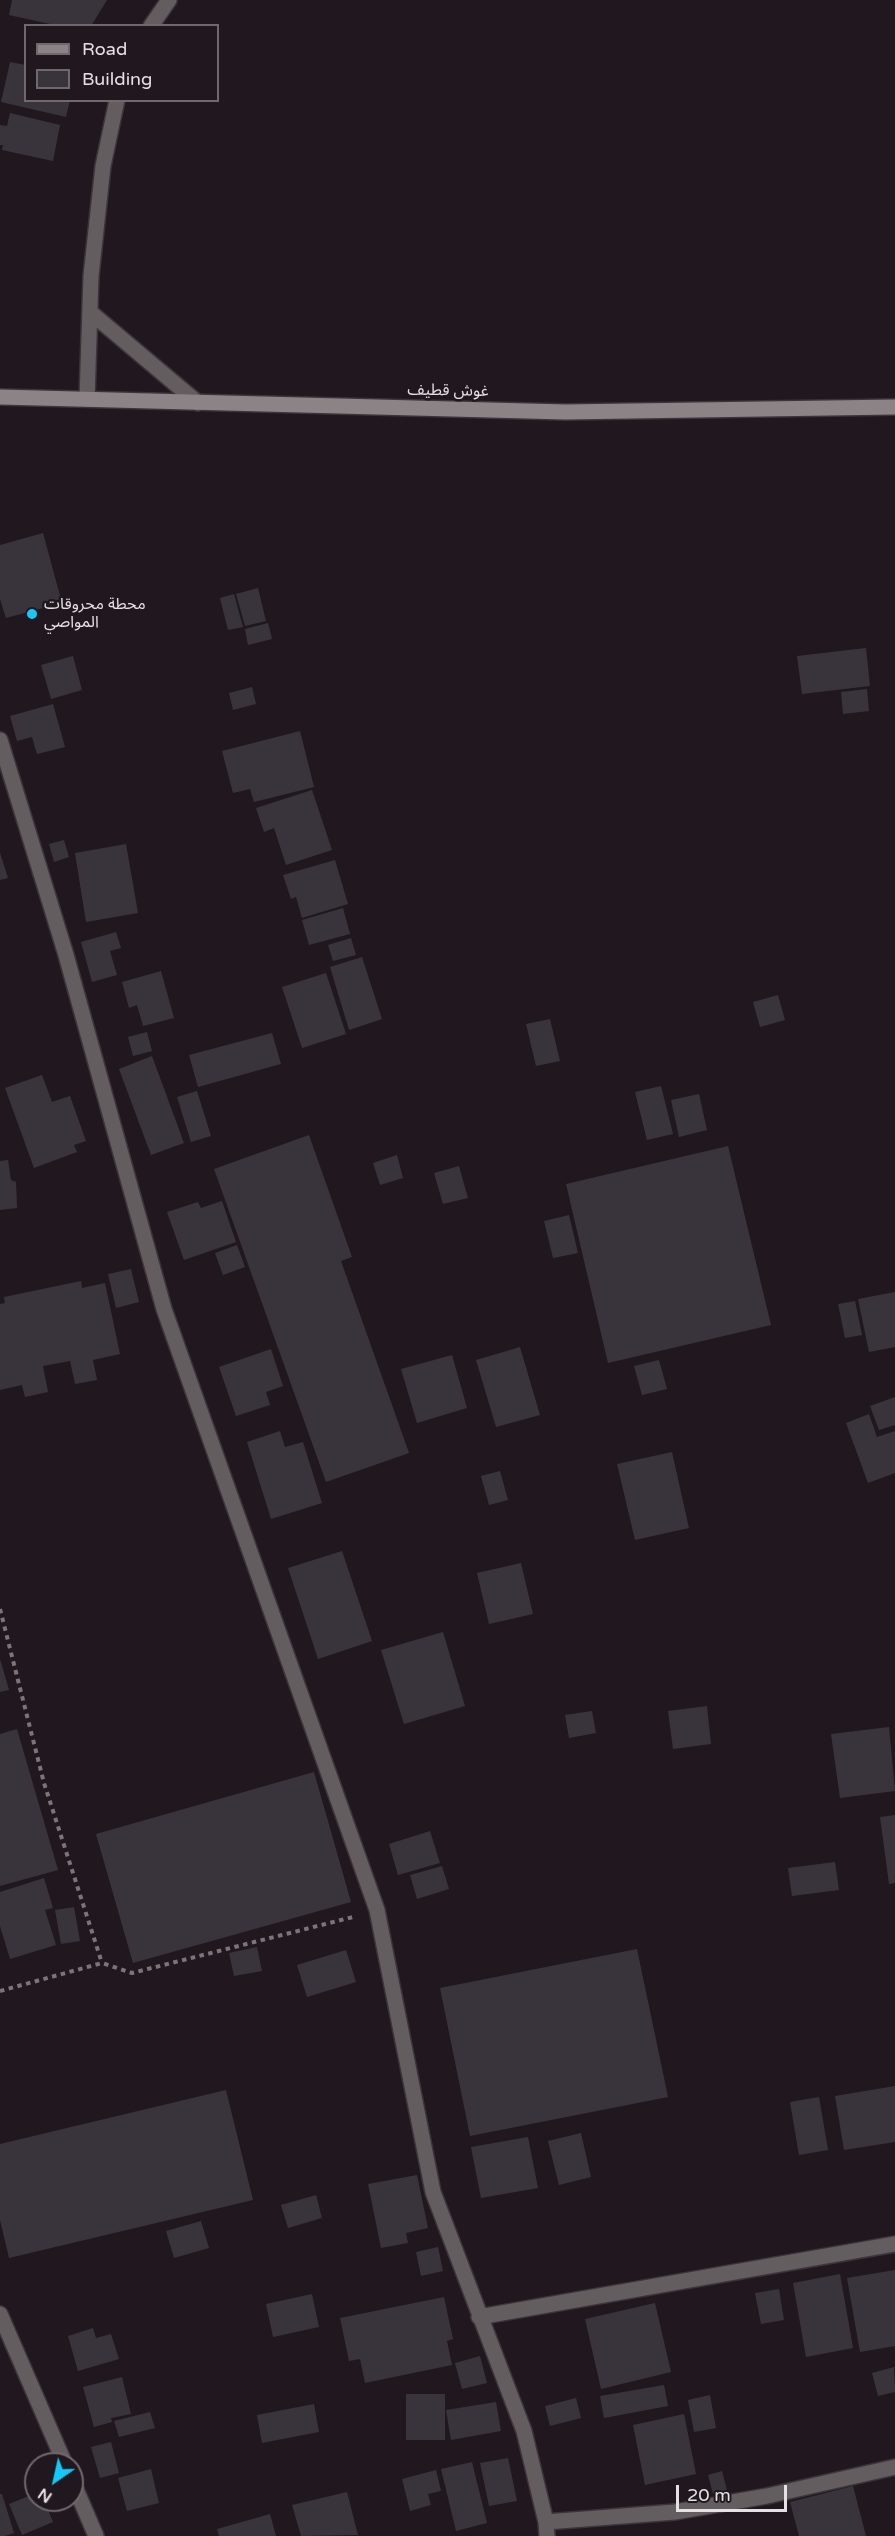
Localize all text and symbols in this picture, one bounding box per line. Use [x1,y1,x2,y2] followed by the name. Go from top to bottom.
[24,24,219,102] legend
[82,38,127,60] text: Road
[82,68,152,90] text: Building
[407,381,489,401] street label: غوش قطيف
[44,595,146,633] place label: محطة محروقات المواصي
[25,607,39,621] marker: محطة محروقات المواصي
[24,2452,84,2512] north arrow
[679,2473,790,2511] scale bar
[34,2483,56,2507] text: N
[687,2484,731,2506] text: 20 m

